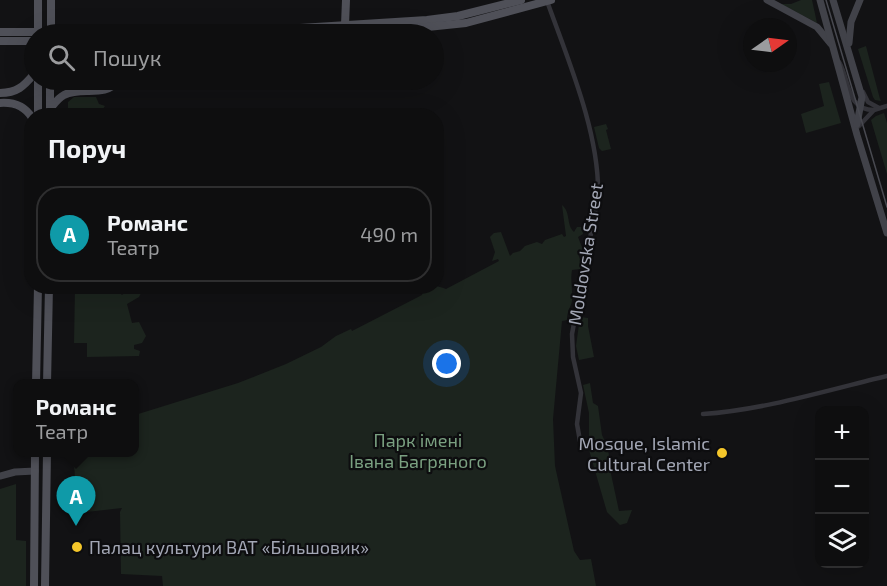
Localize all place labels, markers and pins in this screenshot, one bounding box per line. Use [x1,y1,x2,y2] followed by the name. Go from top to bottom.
[578,432,710,475] place label: Mosque, Islamic Cultural Center
[715,446,729,460] marker: Mosque, Islamic Cultural Center
[56,476,96,526] pin: A
[89,536,369,558] place label: Палац культури ВАТ «Більшовик»
[70,540,84,554] marker: Палац культури ВАТ «Більшовик»

